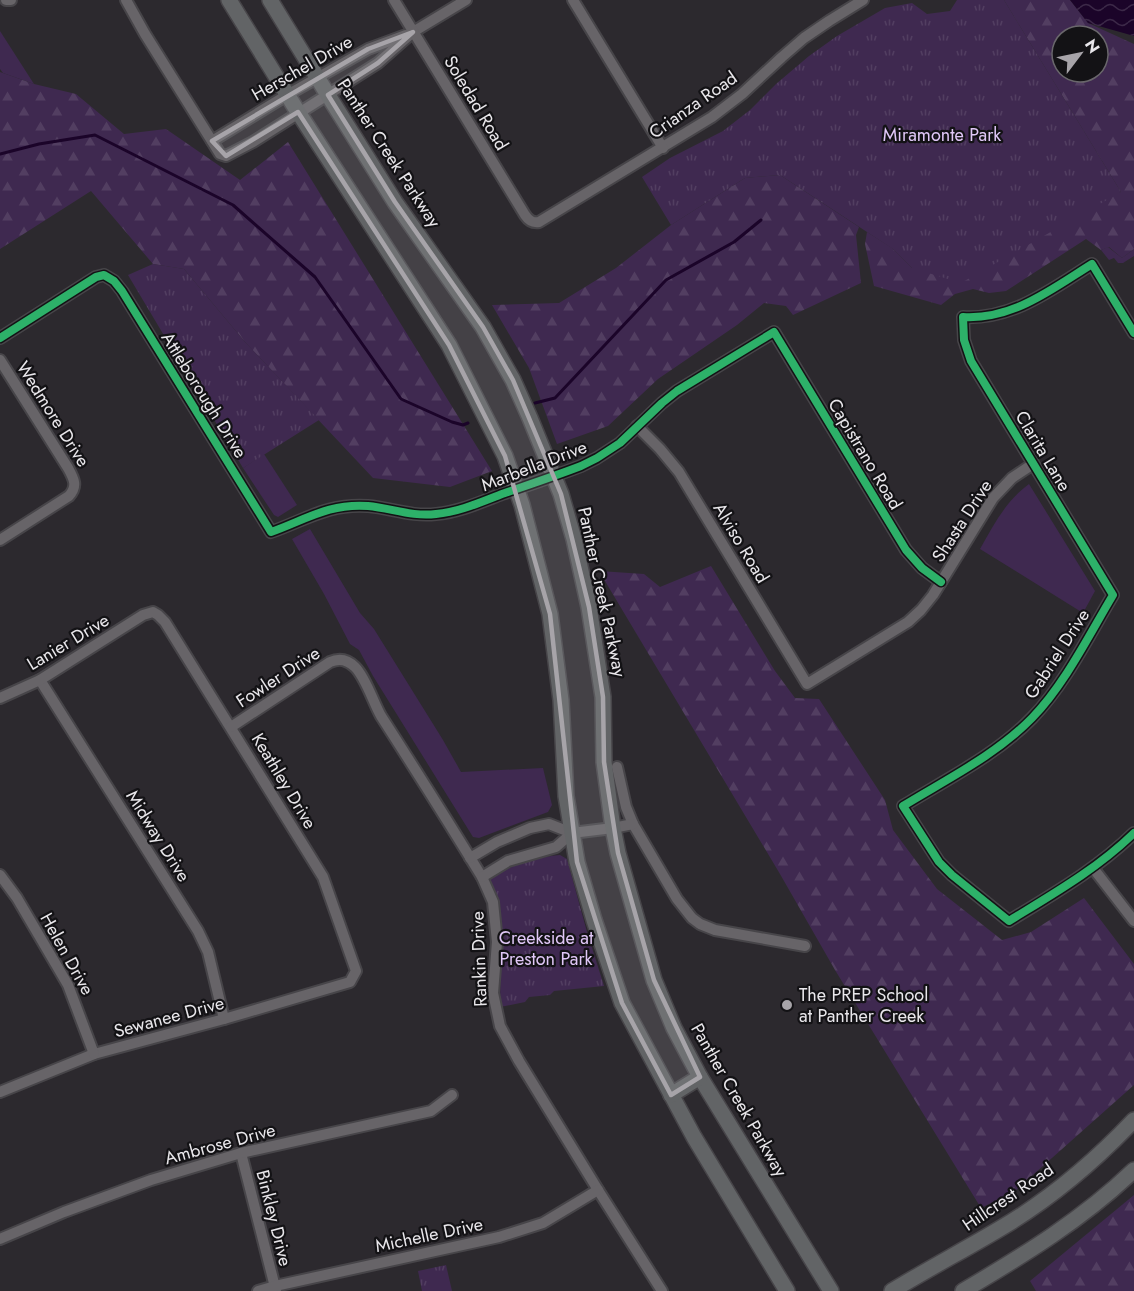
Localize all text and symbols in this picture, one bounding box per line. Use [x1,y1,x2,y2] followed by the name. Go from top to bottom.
[1050,24,1110,84] north arrow
[247,29,357,107] street label: Herschel Drive
[1079,35,1105,58] text: N
[437,51,515,155] street label: Soledad Road
[644,65,742,145] street label: Crianza Road
[331,73,447,233] street label: Panther Creek Parkway
[883,122,1001,148] park label: Miramonte Park
[155,327,253,463] street label: Attleborough Drive
[10,356,96,472] street label: Wedmore Drive
[821,393,909,515] street label: Capistrano Road
[1009,406,1077,496] street label: Clarita Lane
[477,434,591,498] street label: Marbella Drive
[926,475,998,567] street label: Shasta Drive
[707,498,775,588] street label: Alviso Road
[571,505,633,679] street label: Panther Creek Parkway
[1018,604,1096,704] street label: Gabriel Drive
[22,607,114,677] street label: Lanier Drive
[231,640,325,714] street label: Fowler Drive
[245,728,323,834] street label: Keathley Drive
[120,785,196,887] street label: Midway Drive
[34,908,100,1000] street label: Helen Drive
[464,911,494,1007] street label: Rankin Drive
[499,925,594,972] park label: Creekside at Preston Park
[799,982,928,1029] place label: The PREP School at Panther Creek
[111,990,227,1044] street label: Sewanee Drive
[780,998,794,1012] marker: The PREP School at Panther Creek
[684,1018,794,1182] street label: Panther Creek Parkway
[162,1117,278,1171] street label: Ambrose Drive
[957,1157,1059,1237] street label: Hillcrest Road
[249,1167,299,1269] street label: Binkley Drive
[373,1211,485,1259] street label: Michelle Drive

